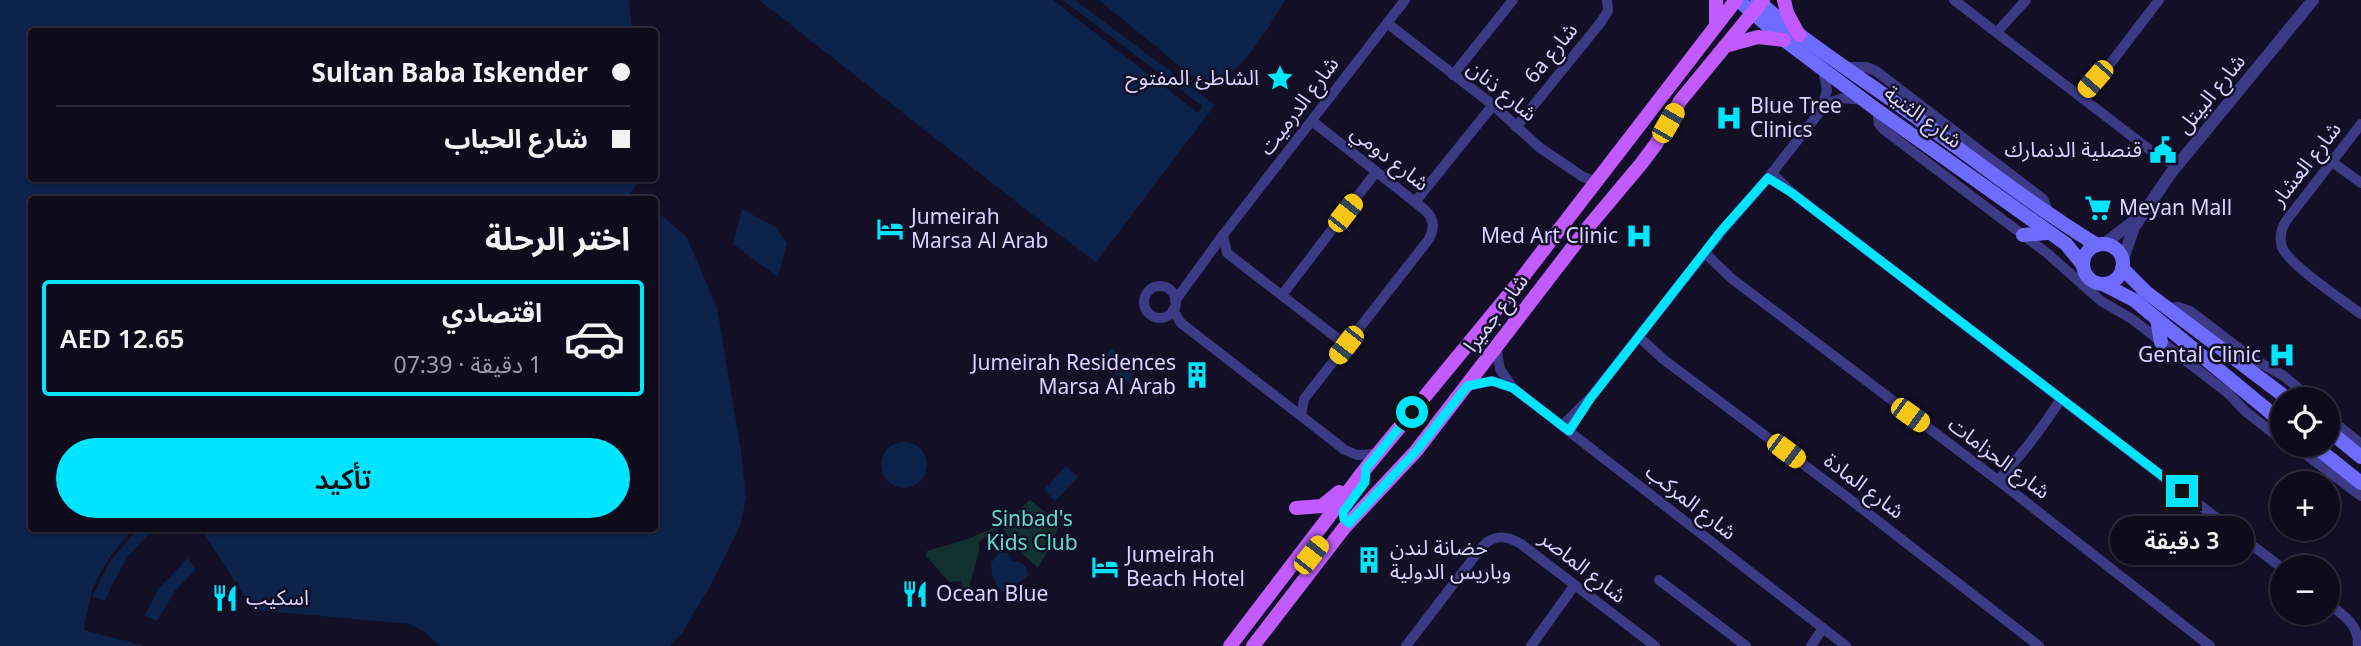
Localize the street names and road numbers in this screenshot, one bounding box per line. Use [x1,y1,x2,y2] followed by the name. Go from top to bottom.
[1517,16,1585,90] street label: 6a شارع
[2169,48,2253,140] street label: شارع البيتل
[1252,50,1346,162] street label: شارع الدرميت
[1460,53,1544,129] street label: شارع ذنان
[1878,78,1968,156] street label: شارع الثنية
[2263,116,2348,213] street label: شارع العشار
[1344,118,1436,199] street label: شارع دومي
[1456,267,1536,359] street label: شارع جميرا
[1942,410,2056,506] street label: شارع الحزامات
[1818,446,1910,526] street label: شارع المادة
[1639,457,1743,547] street label: شارع المركب
[1533,523,1633,610] street label: شارع الماصر

